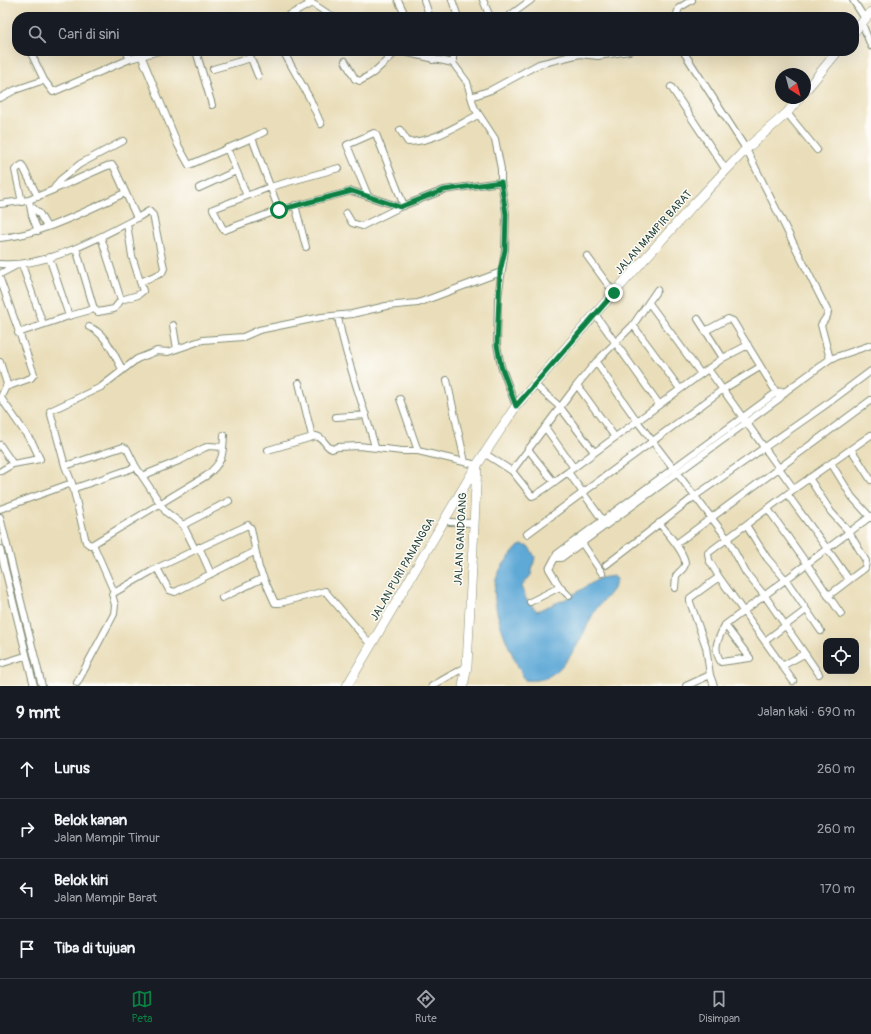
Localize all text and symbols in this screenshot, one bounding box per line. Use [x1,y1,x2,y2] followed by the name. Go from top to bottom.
[12,12,859,56] search box
[26,23,48,45] icon: search
[58,25,119,44] text: Cari di sini
[775,68,811,104] north arrow
[612,188,695,277] street label: JALAN MAMPIR BARAT
[270,201,288,219] route start
[605,284,623,302] route end
[452,492,469,586] street label: JALAN GANDOANG
[368,516,437,623] street label: JALAN PURI PANANGGA
[823,638,859,674] map controls
[823,638,859,674] button: locate
[16,702,60,723] text: 9 mnt
[757,704,855,720] text: Jalan kaki · 690 m
[16,758,38,780] icon: ahead
[54,759,90,778] text: Lurus
[817,761,855,777] text: 260 m
[54,811,127,830] text: Belok kanan
[16,818,38,840] icon: right
[817,821,855,837] text: 260 m
[54,830,160,846] text: Jalan Mampir Timur
[54,871,108,890] text: Belok kiri
[16,878,38,900] icon: left
[820,881,855,897] text: 170 m
[54,890,157,906] text: Jalan Mampir Barat
[16,938,38,960] icon: arrive
[54,939,135,958] text: Tiba di tujuan
[131,988,153,1025] tab: Peta
[415,988,437,1025] tab: Rute
[699,988,740,1025] tab: Disimpan

